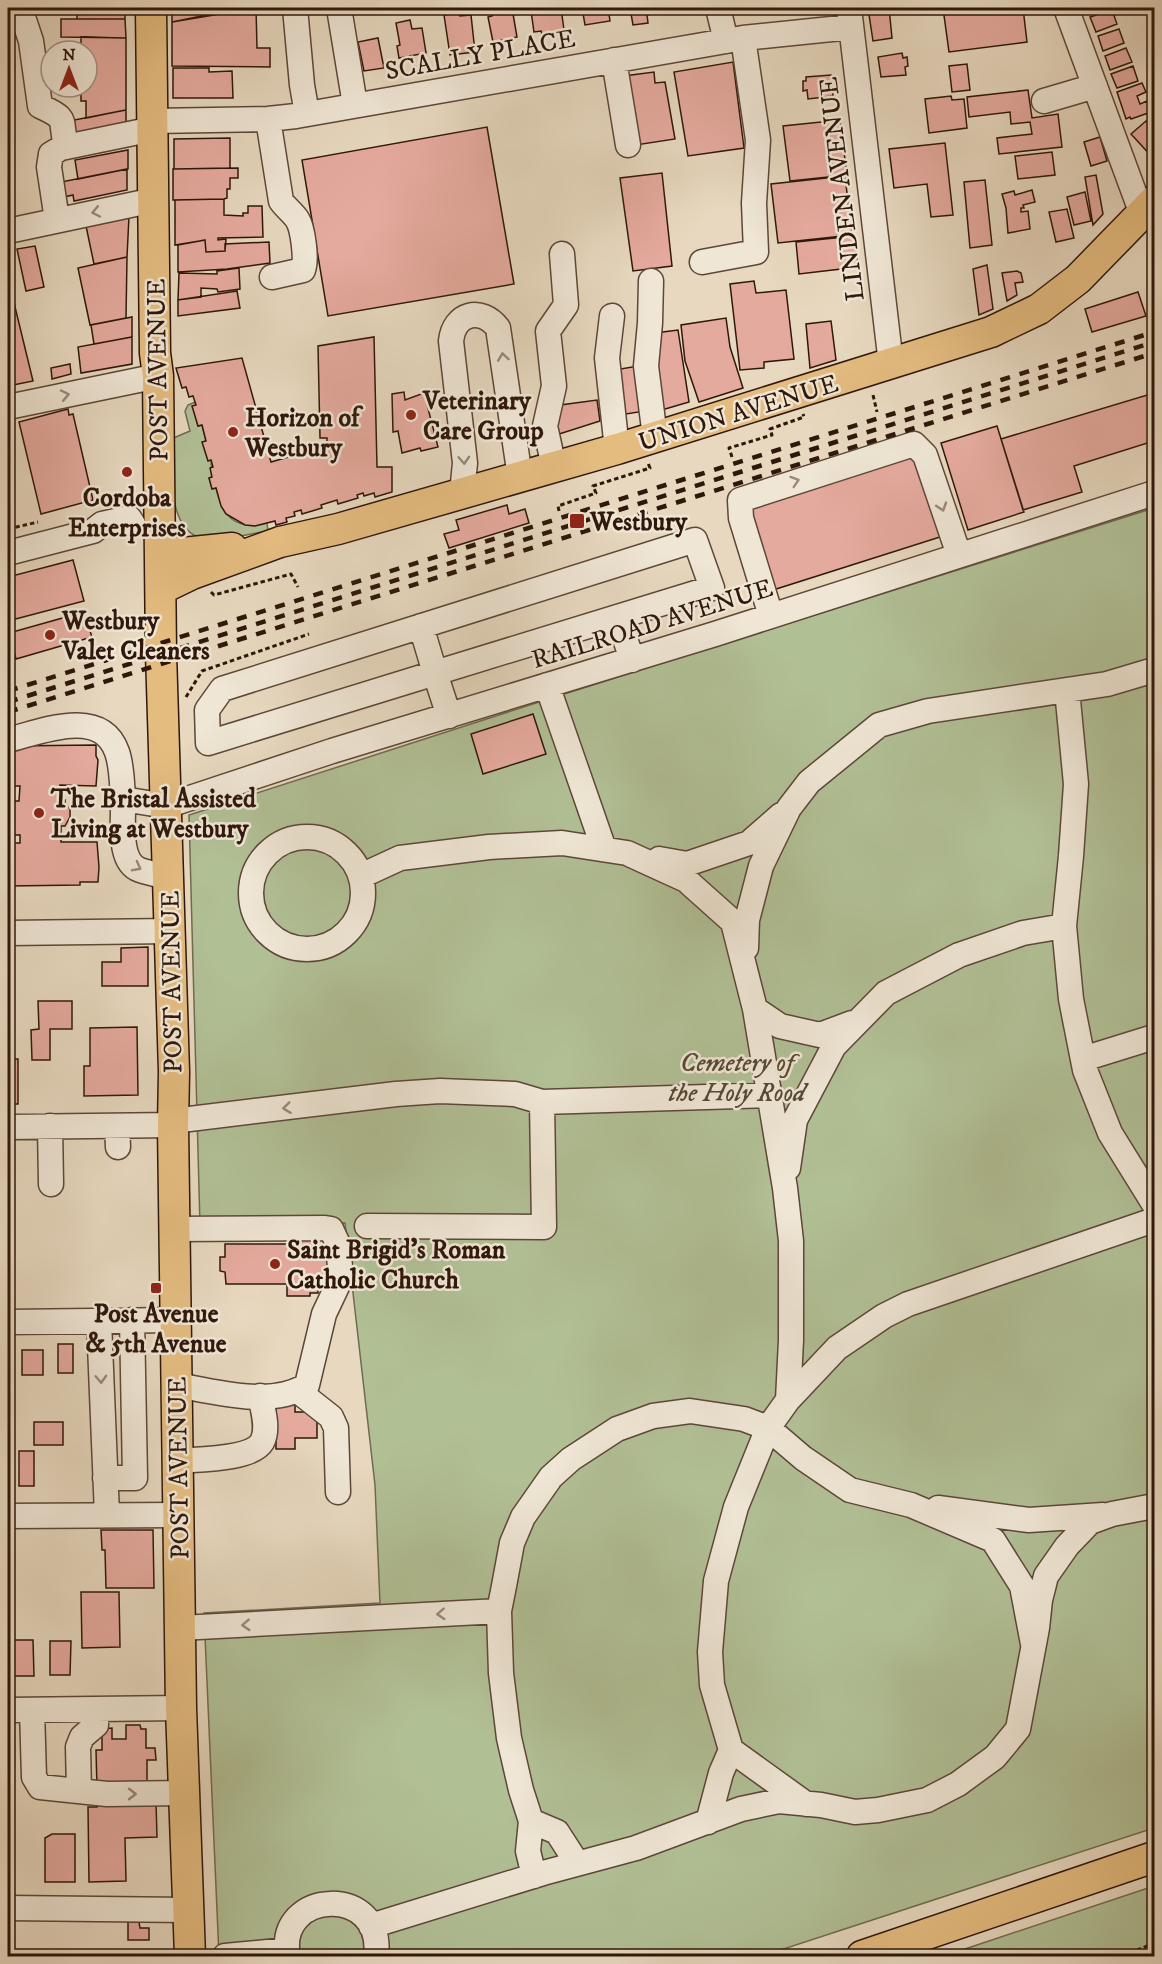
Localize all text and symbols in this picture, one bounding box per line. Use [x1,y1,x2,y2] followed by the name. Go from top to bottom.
[383,23,578,88] street label: SCALLY PLACE
[39,39,99,99] north arrow
[62,45,76,65] text: N
[812,75,873,303] street label: LINDEN AVENUE
[92,205,102,218] one-way arrow
[140,278,177,462] street label: POST AVENUE
[498,352,510,361] one-way arrow
[634,367,842,460] street label: UNION AVENUE
[422,385,543,448] place label: Veterinary Care Group
[59,390,69,403] one-way arrow
[244,402,364,465] place label: Horizon of Westbury
[404,408,418,422] marker: Veterinary Care Group
[226,425,240,439] marker: Horizon of Westbury
[458,455,471,464] one-way arrow
[120,465,134,479] marker: Cordoba Enterprises
[789,476,800,488] one-way arrow
[68,482,186,545] place label: Cordoba Enterprises
[935,501,948,512] one-way arrow
[589,506,688,539] place label: Westbury
[568,512,586,530] marker: Westbury
[528,572,777,677] street label: RAILROAD AVENUE
[61,605,210,668] place label: Westbury Valet Cleaners
[43,628,57,642] marker: Westbury Valet Cleaners
[50,783,257,846] place label: The Bristal Assisted Living at Westbury
[32,806,46,820] marker: The Bristal Assisted Living at Westbury
[131,860,141,871] one-way arrow
[154,890,191,1074] street label: POST AVENUE
[669,1047,809,1110] park label: Cemetery of the Holy Rood
[283,1101,292,1113] one-way arrow
[287,1234,506,1297] place label: Saint Brigid's Roman Catholic Church
[268,1257,282,1271] marker: Saint Brigid's Roman Catholic Church
[149,1281,163,1295] marker: Post Avenue & 5th Avenue
[85,1298,227,1361] place label: Post Avenue & 5th Avenue
[95,1375,108,1384] one-way arrow
[161,1376,198,1560] street label: POST AVENUE
[436,1608,445,1621] one-way arrow
[242,1618,251,1631] one-way arrow
[128,1788,137,1800] one-way arrow

